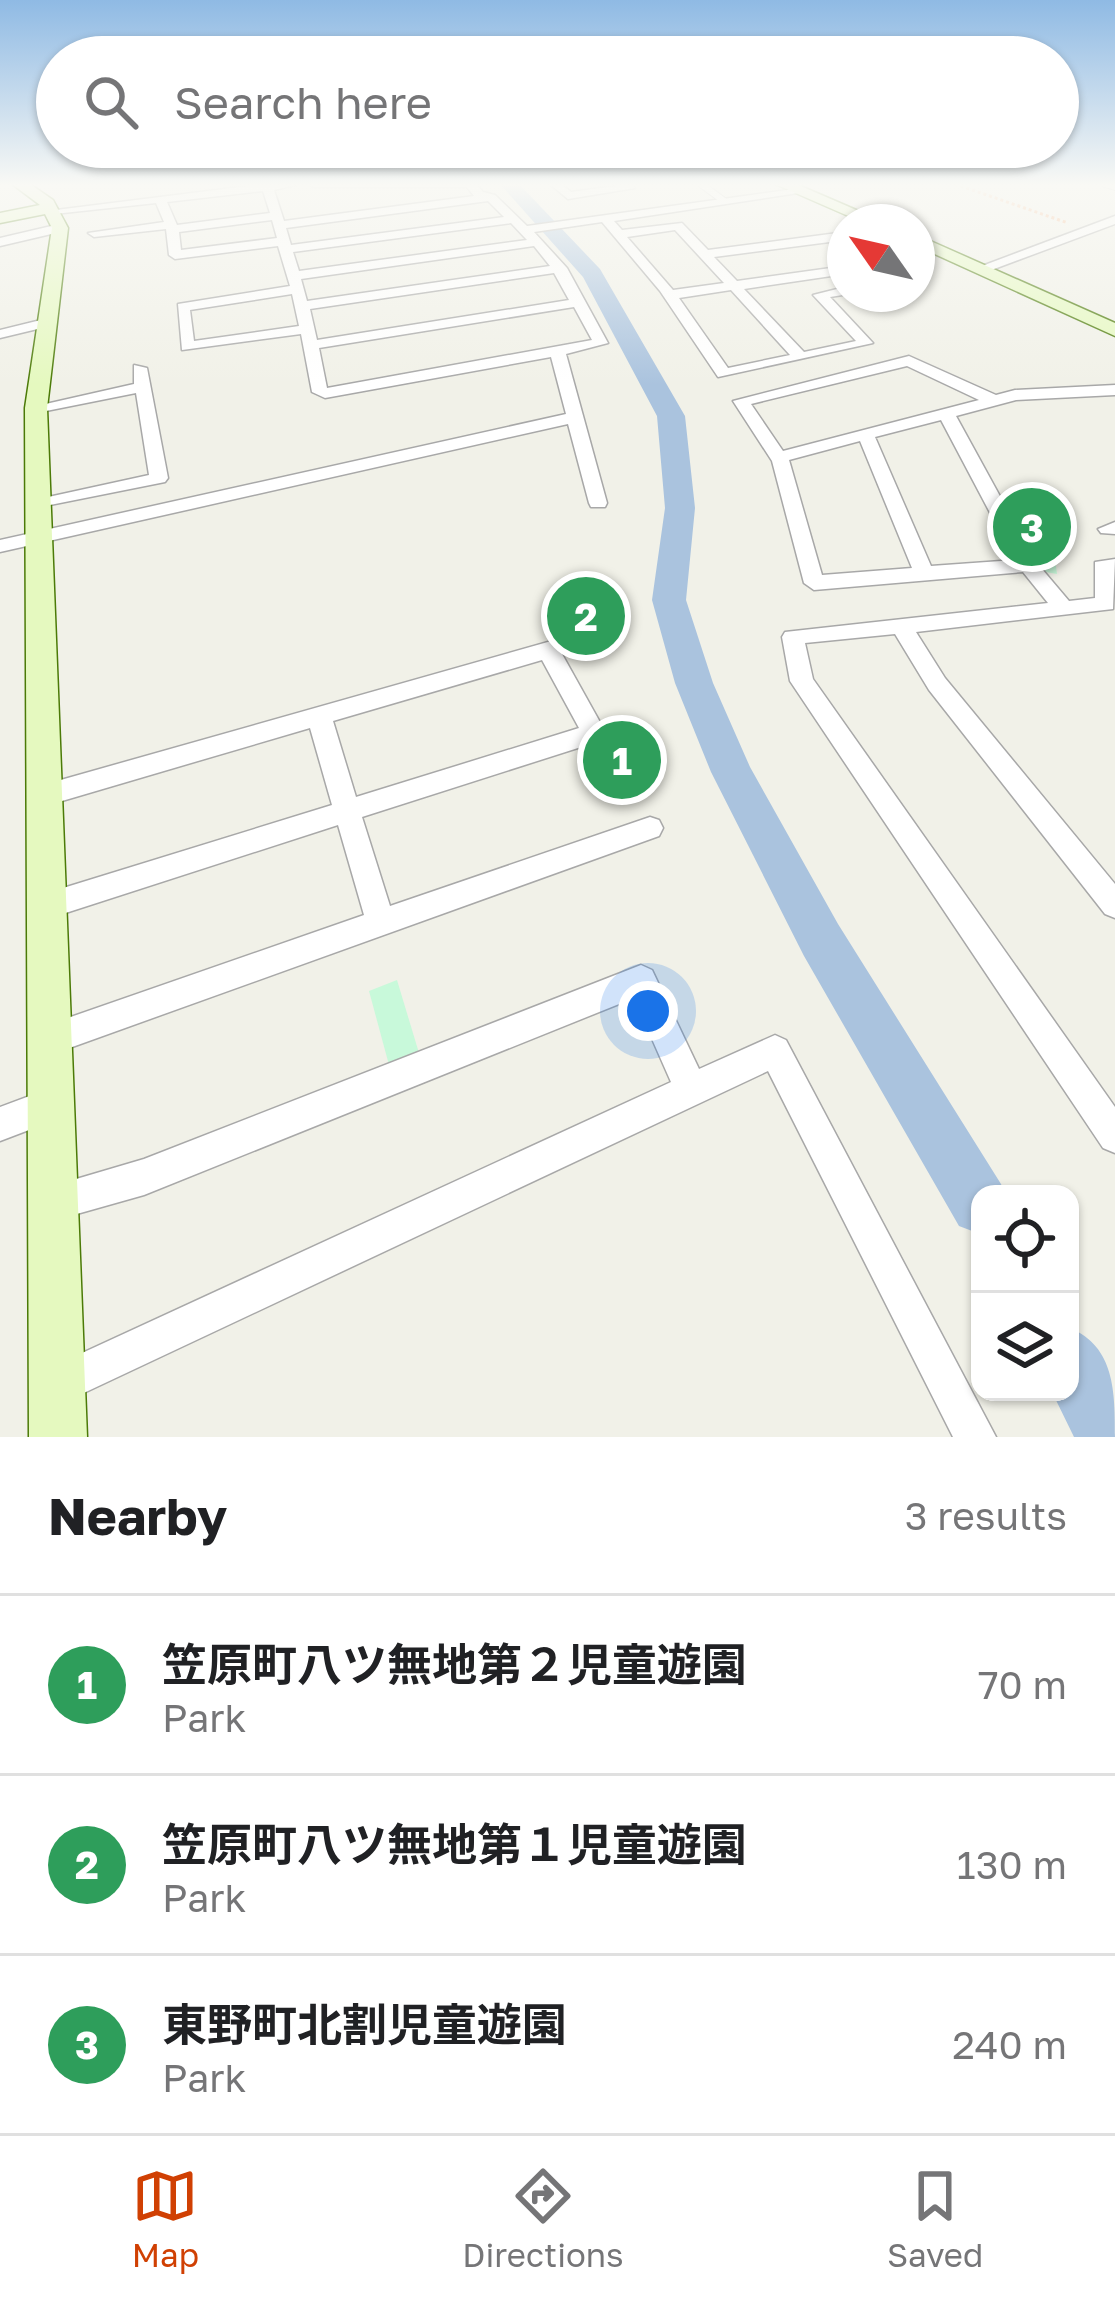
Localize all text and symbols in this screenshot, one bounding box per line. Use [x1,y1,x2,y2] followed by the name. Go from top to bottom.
[36,36,1079,168] search box
[78,69,144,135] icon: search
[174,75,432,129] text: Search here
[827,204,935,312] north arrow
[993,482,1071,572] pin: 3
[547,571,625,661] pin: 2
[583,715,661,805] pin: 1
[618,981,678,1041] your location
[971,1185,1079,1401] map controls
[971,1185,1079,1293] button: locate
[971,1293,1079,1401] button: layers
[48,1485,227,1546] text: Nearby
[905,1492,1067,1539] text: 3 results
[162,1637,747,1691] text: 笠原町八ツ無地第２児童遊園
[77,1661,97,1708] text: 1
[978,1661,1067,1708] text: 70 m
[162,1694,246,1741] text: Park
[162,1817,747,1871] text: 笠原町八ツ無地第１児童遊園
[75,1841,99,1888] text: 2
[957,1841,1067,1888] text: 130 m
[162,1874,246,1921] text: Park
[162,1997,567,2051] text: 東野町北割児童遊園
[75,2021,99,2068] text: 3
[952,2021,1067,2068] text: 240 m
[162,2054,246,2101] text: Park
[132,2163,199,2274] tab: Map
[462,2163,624,2274] tab: Directions
[887,2163,983,2274] tab: Saved

